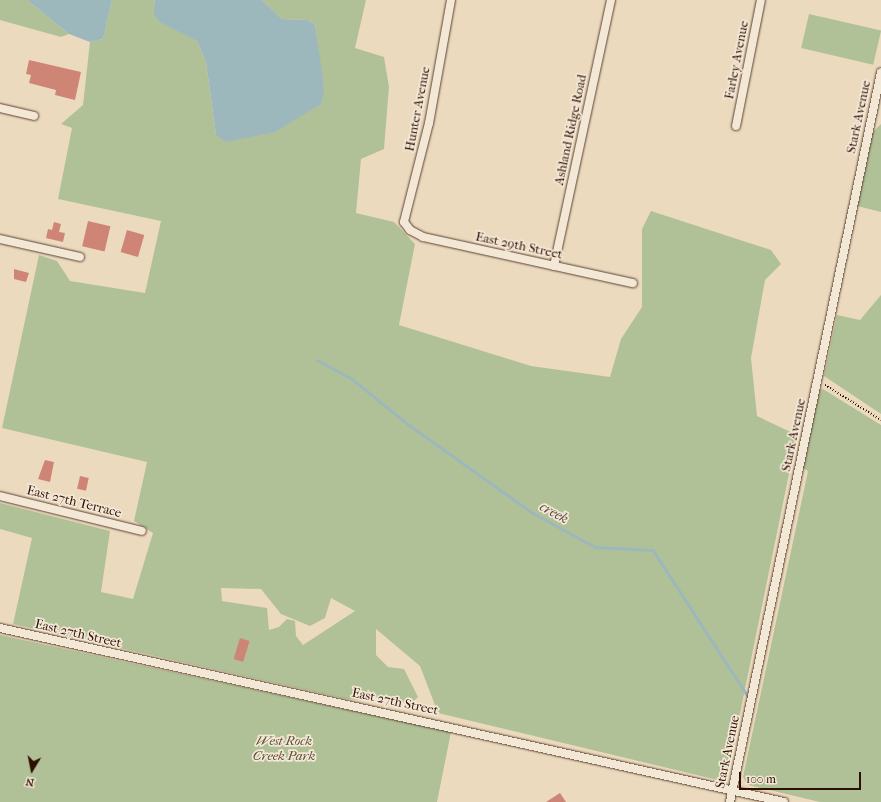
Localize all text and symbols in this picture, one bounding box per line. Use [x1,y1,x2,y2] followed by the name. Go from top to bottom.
[722,19,752,101] street label: Farley Avenue
[402,65,434,153] street label: Hunter Avenue
[552,73,590,187] street label: Ashland Ridge Road
[844,79,874,155] street label: Stark Avenue
[474,229,564,263] street label: East 29th Street
[779,397,809,473] street label: Stark Avenue
[25,483,123,521] street label: East 27th Terrace
[537,498,571,528] water label: creek
[33,616,123,652] street label: East 27th Street
[350,685,440,719] street label: East 27th Street
[713,714,743,790] street label: Stark Avenue
[253,734,315,765] park label: West Rock Creek Park
[12,750,52,790] north arrow
[741,764,863,790] scale bar
[746,772,776,786] text: 100 m
[25,775,35,789] text: N

